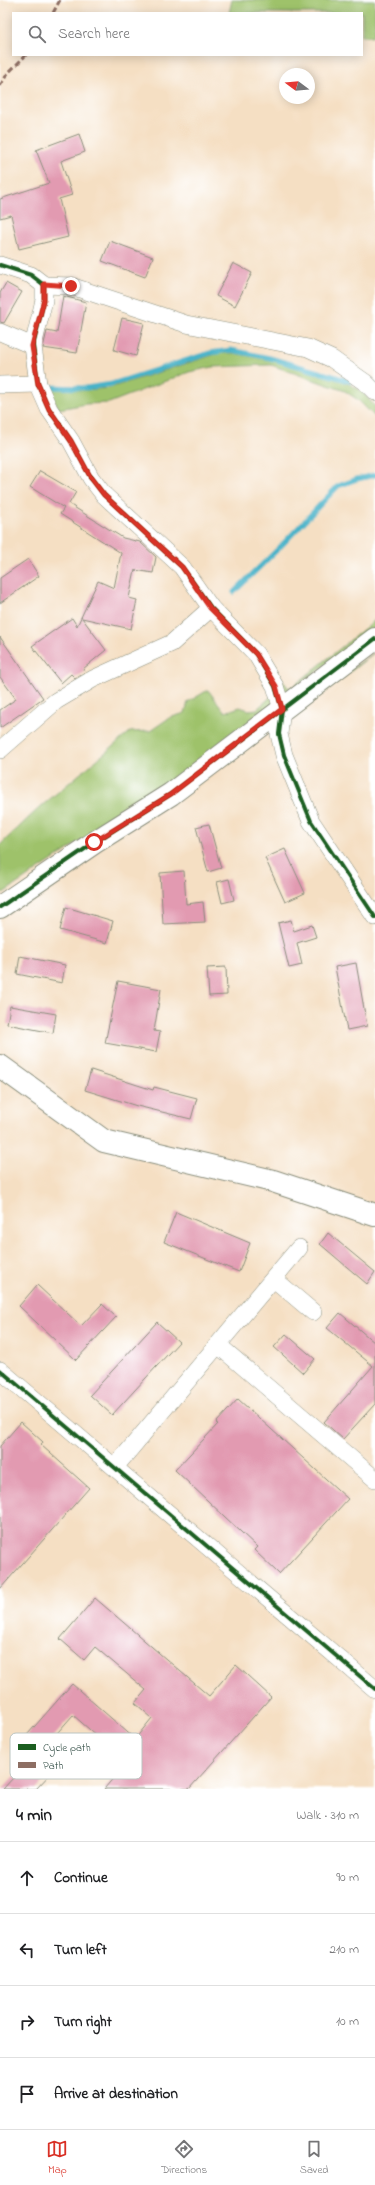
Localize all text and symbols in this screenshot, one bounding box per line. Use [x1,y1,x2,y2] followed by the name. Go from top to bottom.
[12,12,363,56] search box
[26,23,48,45] icon: search
[58,23,130,45] text: Search here
[279,68,315,104] north arrow
[62,277,80,295] route end
[85,833,103,851] route start
[10,1733,142,1779] legend
[43,1740,91,1757] text: Cycle path
[43,1758,64,1774] text: Path
[16,1803,52,1828] text: 4 min
[296,1806,359,1825] text: Walk · 310 m
[16,1867,38,1889] icon: ahead
[54,1867,108,1889] text: Continue
[336,1868,359,1887] text: 90 m
[16,1939,38,1961] icon: left
[54,1939,107,1961] text: Turn left
[329,1940,359,1959] text: 210 m
[16,2011,38,2033] icon: right
[54,2011,112,2033] text: Turn right
[336,2012,359,2031] text: 10 m
[16,2083,38,2105] icon: arrive
[54,2083,178,2105] text: Arrive at destination
[46,2138,68,2178] tab: Map
[161,2138,207,2178] tab: Directions
[300,2138,329,2178] tab: Saved

